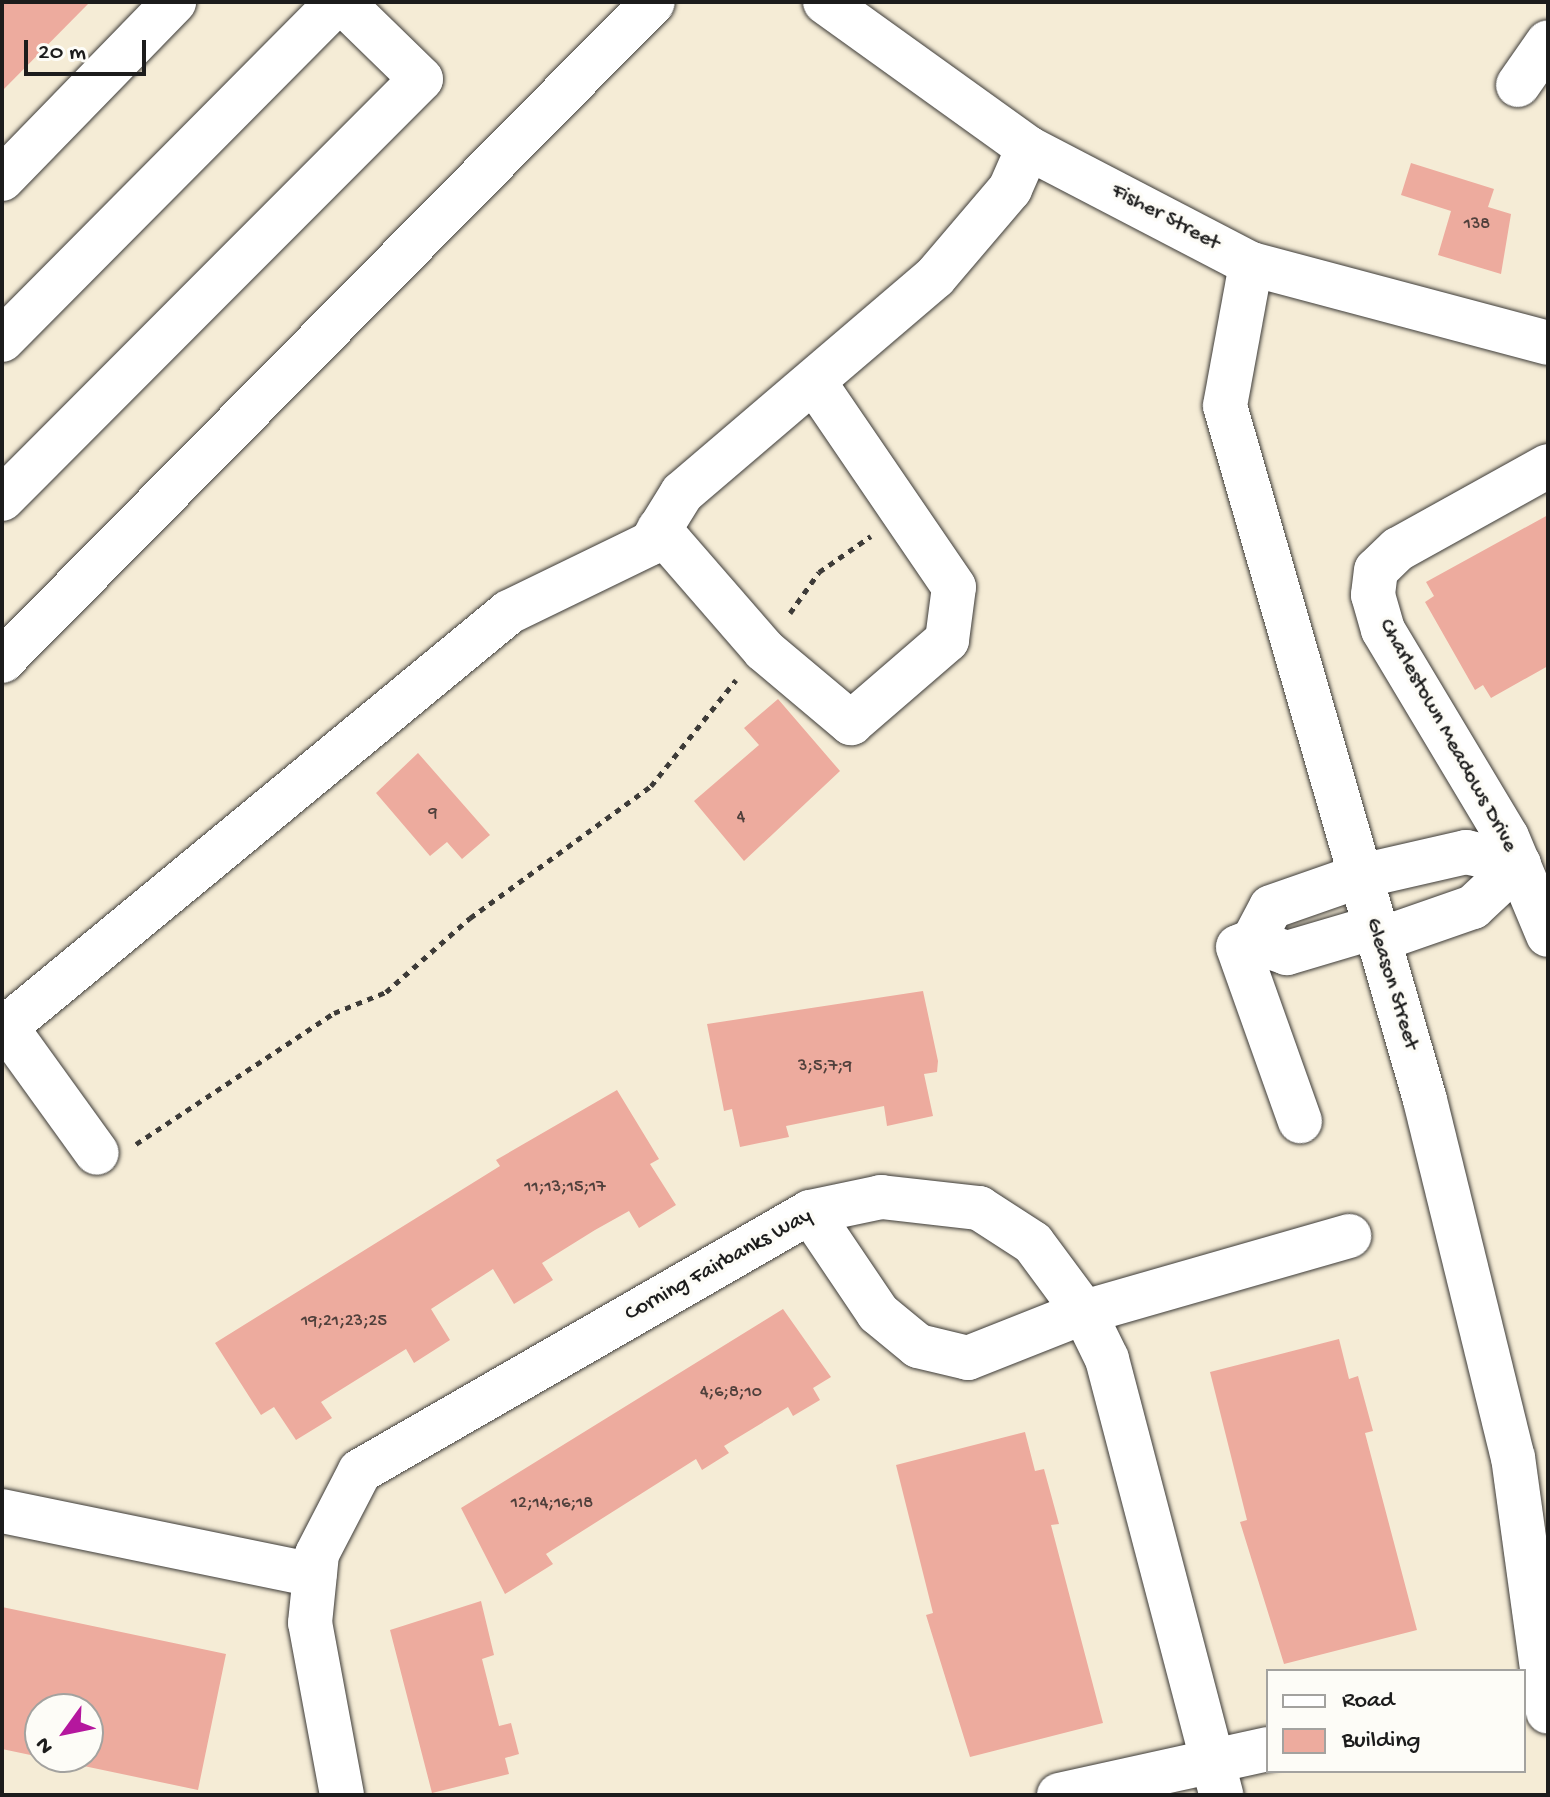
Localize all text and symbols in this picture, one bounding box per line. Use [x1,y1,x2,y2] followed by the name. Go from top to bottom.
[28,24,150,74] scale bar
[38,39,86,68] text: 20 m
[1106,178,1224,258] street label: Fisher Street
[1464,214,1490,236] house number: 138
[1372,615,1522,857] street label: Charlestown Meadows Drive
[428,803,438,825] house number: 9
[737,807,745,829] house number: 4
[1358,915,1424,1053] street label: Gleason Street
[798,1056,852,1078] house number: 3;5;7;9
[524,1177,606,1199] house number: 11;13;15;17
[621,1204,817,1328] street label: Corning Fairbanks Way
[301,1311,387,1333] house number: 19;21;23;25
[700,1382,762,1404] house number: 4;6;8;10
[511,1493,593,1515] house number: 12;14;16;18
[1266,1669,1526,1773] legend
[1342,1687,1394,1716] text: Road
[24,1693,104,1773] north arrow
[1342,1727,1420,1756] text: Building
[31,1732,60,1758] text: N

